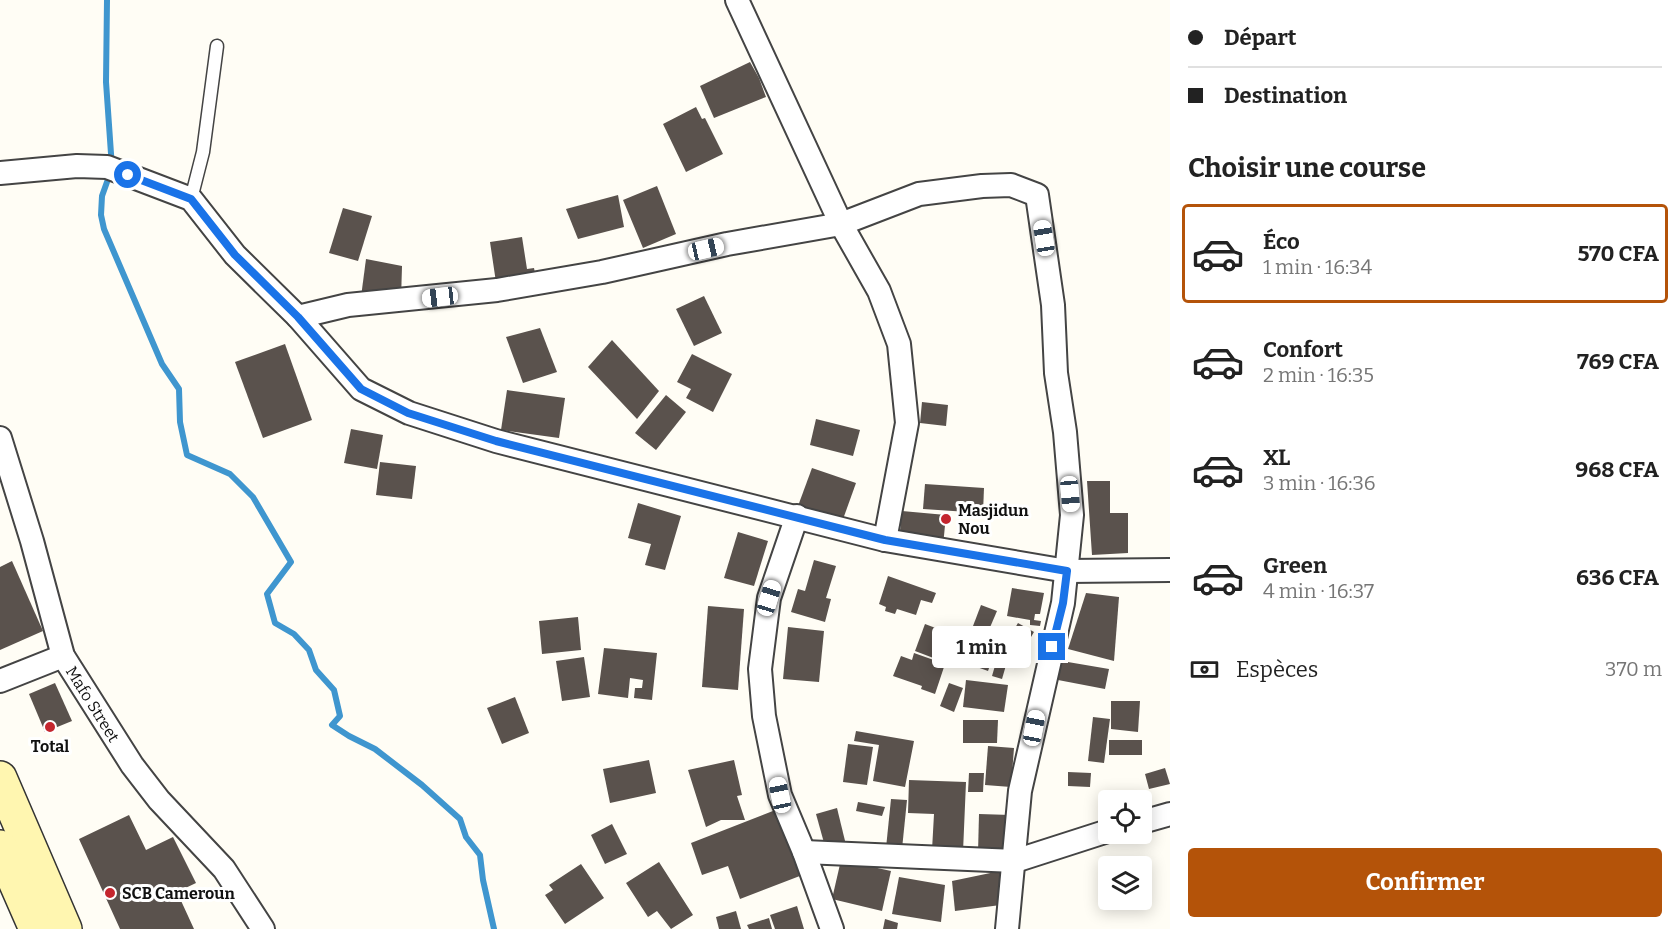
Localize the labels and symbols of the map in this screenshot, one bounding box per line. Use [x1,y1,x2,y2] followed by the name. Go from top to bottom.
[114,161,141,188] route start
[1032,219,1056,257] car
[686,236,726,262] car
[421,286,459,308] car
[1059,475,1081,513] car
[958,501,1029,538] place label: Masjidun Nou
[939,512,953,526] marker: Masjidun Nou
[755,578,783,618] car
[932,626,1031,668] callout: 1 min
[1038,633,1065,660] route end
[62,663,123,746] street label: Mafo Street
[1022,709,1046,747] car
[43,720,57,734] marker: Total
[31,737,69,756] place label: Total
[767,776,793,814] car
[122,884,235,903] place label: SCB Cameroun
[103,886,117,900] marker: SCB Cameroun

